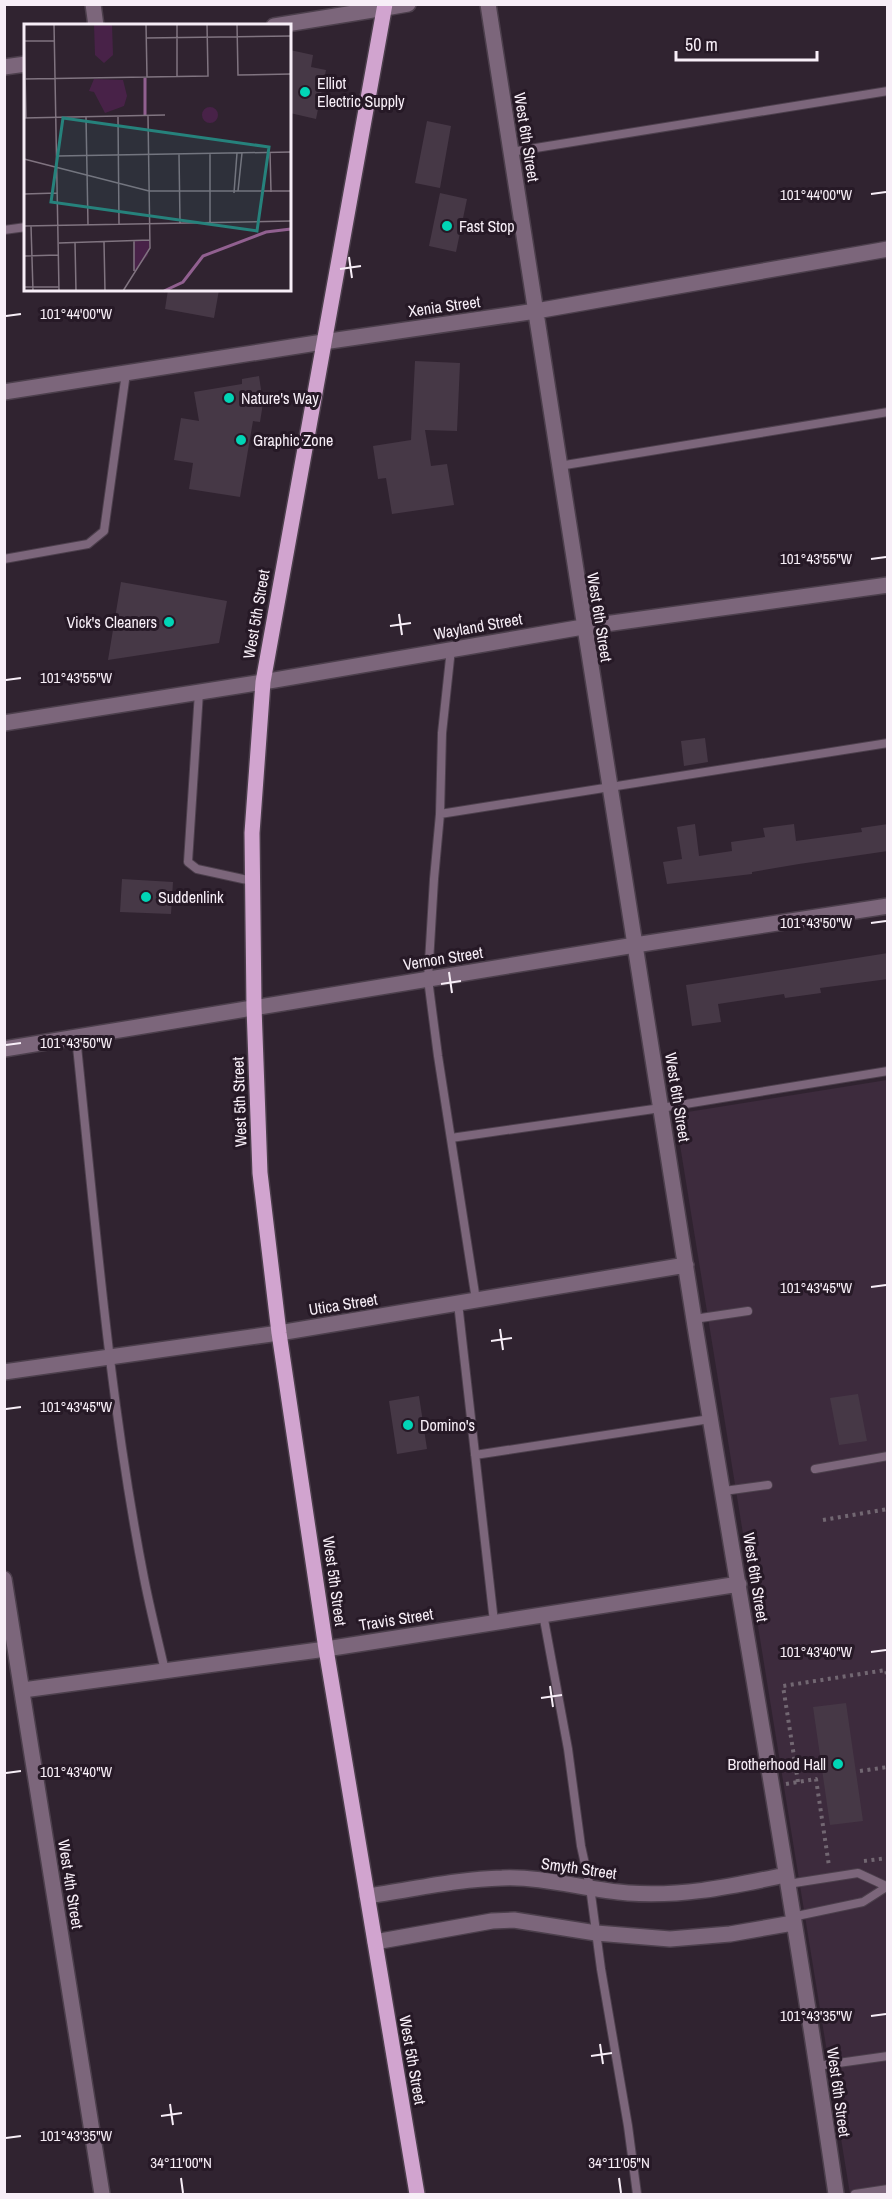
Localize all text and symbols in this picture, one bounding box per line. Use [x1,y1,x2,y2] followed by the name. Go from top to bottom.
[24,24,291,291] inset map
[676,24,817,62] scale bar
[685,32,718,57] text: 50 m
[317,72,405,112] place label: Elliot Electric Supply
[298,85,312,99] marker: Elliot Electric Supply
[509,91,545,184] street label: West 6th Street
[780,184,852,205] text: 101°44'00"W
[459,215,515,237] place label: Fast Stop
[440,219,454,233] marker: Fast Stop
[407,290,482,322] street label: Xenia Street
[40,303,112,324] text: 101°44'00"W
[241,387,319,409] place label: Nature's Way
[222,391,236,405] marker: Nature's Way
[253,429,333,451] place label: Graphic Zone
[234,433,248,447] marker: Graphic Zone
[780,548,852,569] text: 101°43'55"W
[237,567,275,660] street label: West 5th Street
[582,571,618,664] street label: West 6th Street
[432,607,524,645] street label: Wayland Street
[66,611,157,633] place label: Vick's Cleaners
[162,615,176,629] marker: Vick's Cleaners
[40,667,112,688] text: 101°43'55"W
[158,886,224,908] place label: Suddenlink
[139,890,153,904] marker: Suddenlink
[780,912,852,933] text: 101°43'50"W
[402,941,485,975] street label: Vernon Street
[40,1032,112,1053] text: 101°43'50"W
[660,1051,696,1144] street label: West 6th Street
[226,1056,252,1147] street label: West 5th Street
[780,1277,852,1298] text: 101°43'45"W
[307,1288,379,1320] street label: Utica Street
[40,1396,112,1417] text: 101°43'45"W
[420,1414,475,1436] place label: Domino's
[401,1418,415,1432] marker: Domino's
[738,1531,774,1624] street label: West 6th Street
[318,1535,352,1628] street label: West 5th Street
[357,1602,435,1636] street label: Travis Street
[780,1641,852,1662] text: 101°43'40"W
[728,1753,826,1775] place label: Brotherhood Hall
[831,1757,845,1771] marker: Brotherhood Hall
[40,1761,112,1782] text: 101°43'40"W
[53,1838,89,1931] street label: West 4th Street
[540,1852,618,1884] street label: Smyth Street
[780,2005,852,2026] text: 101°43'35"W
[394,2014,432,2107] street label: West 5th Street
[822,2046,856,2139] street label: West 6th Street
[40,2125,112,2146] text: 101°43'35"W
[150,2152,212,2173] text: 34°11'00"N
[588,2152,650,2173] text: 34°11'05"N

